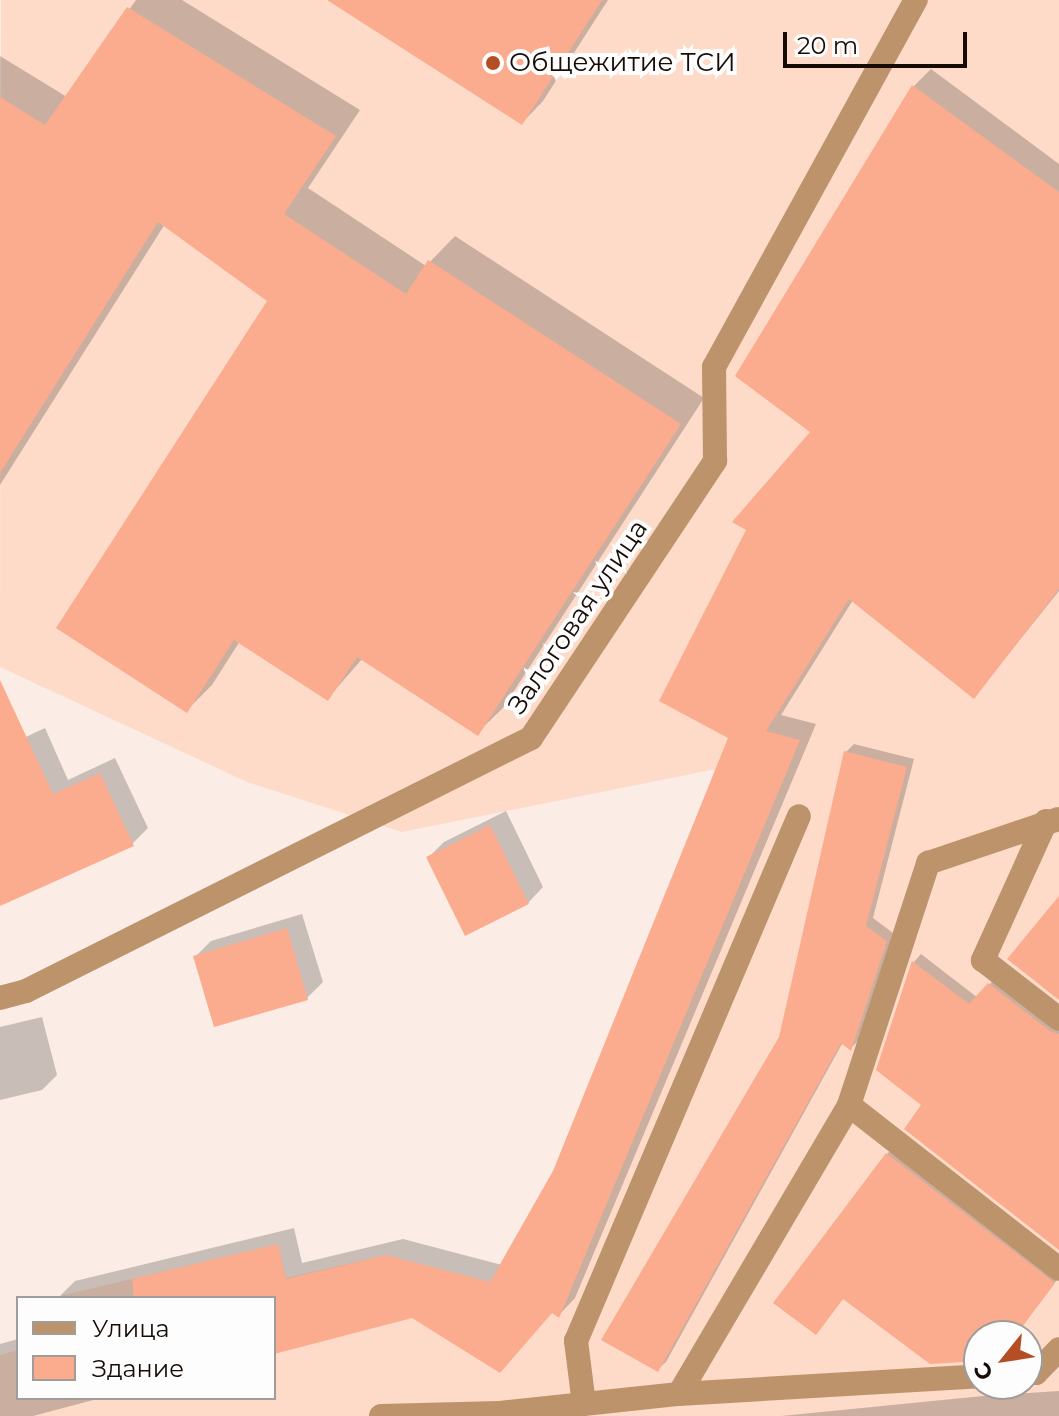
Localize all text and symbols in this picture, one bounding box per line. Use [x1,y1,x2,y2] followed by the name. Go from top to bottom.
[787,16,971,66] scale bar
[797,31,858,60] text: 20 m
[509,47,736,79] place label: Общежитие ТСИ
[484,54,502,72] marker: Общежитие ТСИ
[502,514,654,720] street label: Залоговая улица
[16,1296,276,1400] legend
[92,1314,170,1343] text: Улица
[963,1320,1043,1400] north arrow
[92,1354,184,1383] text: Здание
[968,1358,999,1385] text: С

